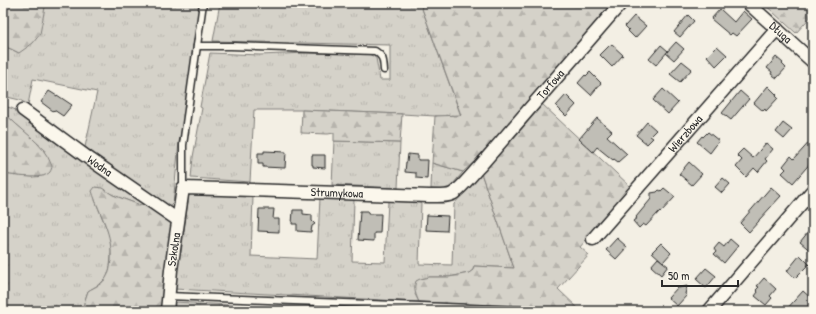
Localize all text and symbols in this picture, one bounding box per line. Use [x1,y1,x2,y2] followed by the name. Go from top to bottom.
[766,17,796,47] street label: Długa
[532,65,568,103] street label: Torfowa
[664,111,706,156] street label: Wierzbowa
[84,151,116,180] street label: Wodna
[310,183,364,202] street label: Strumykowa
[163,231,184,267] street label: Szkolna
[662,262,738,288] scale bar
[668,267,689,284] text: 50 m

